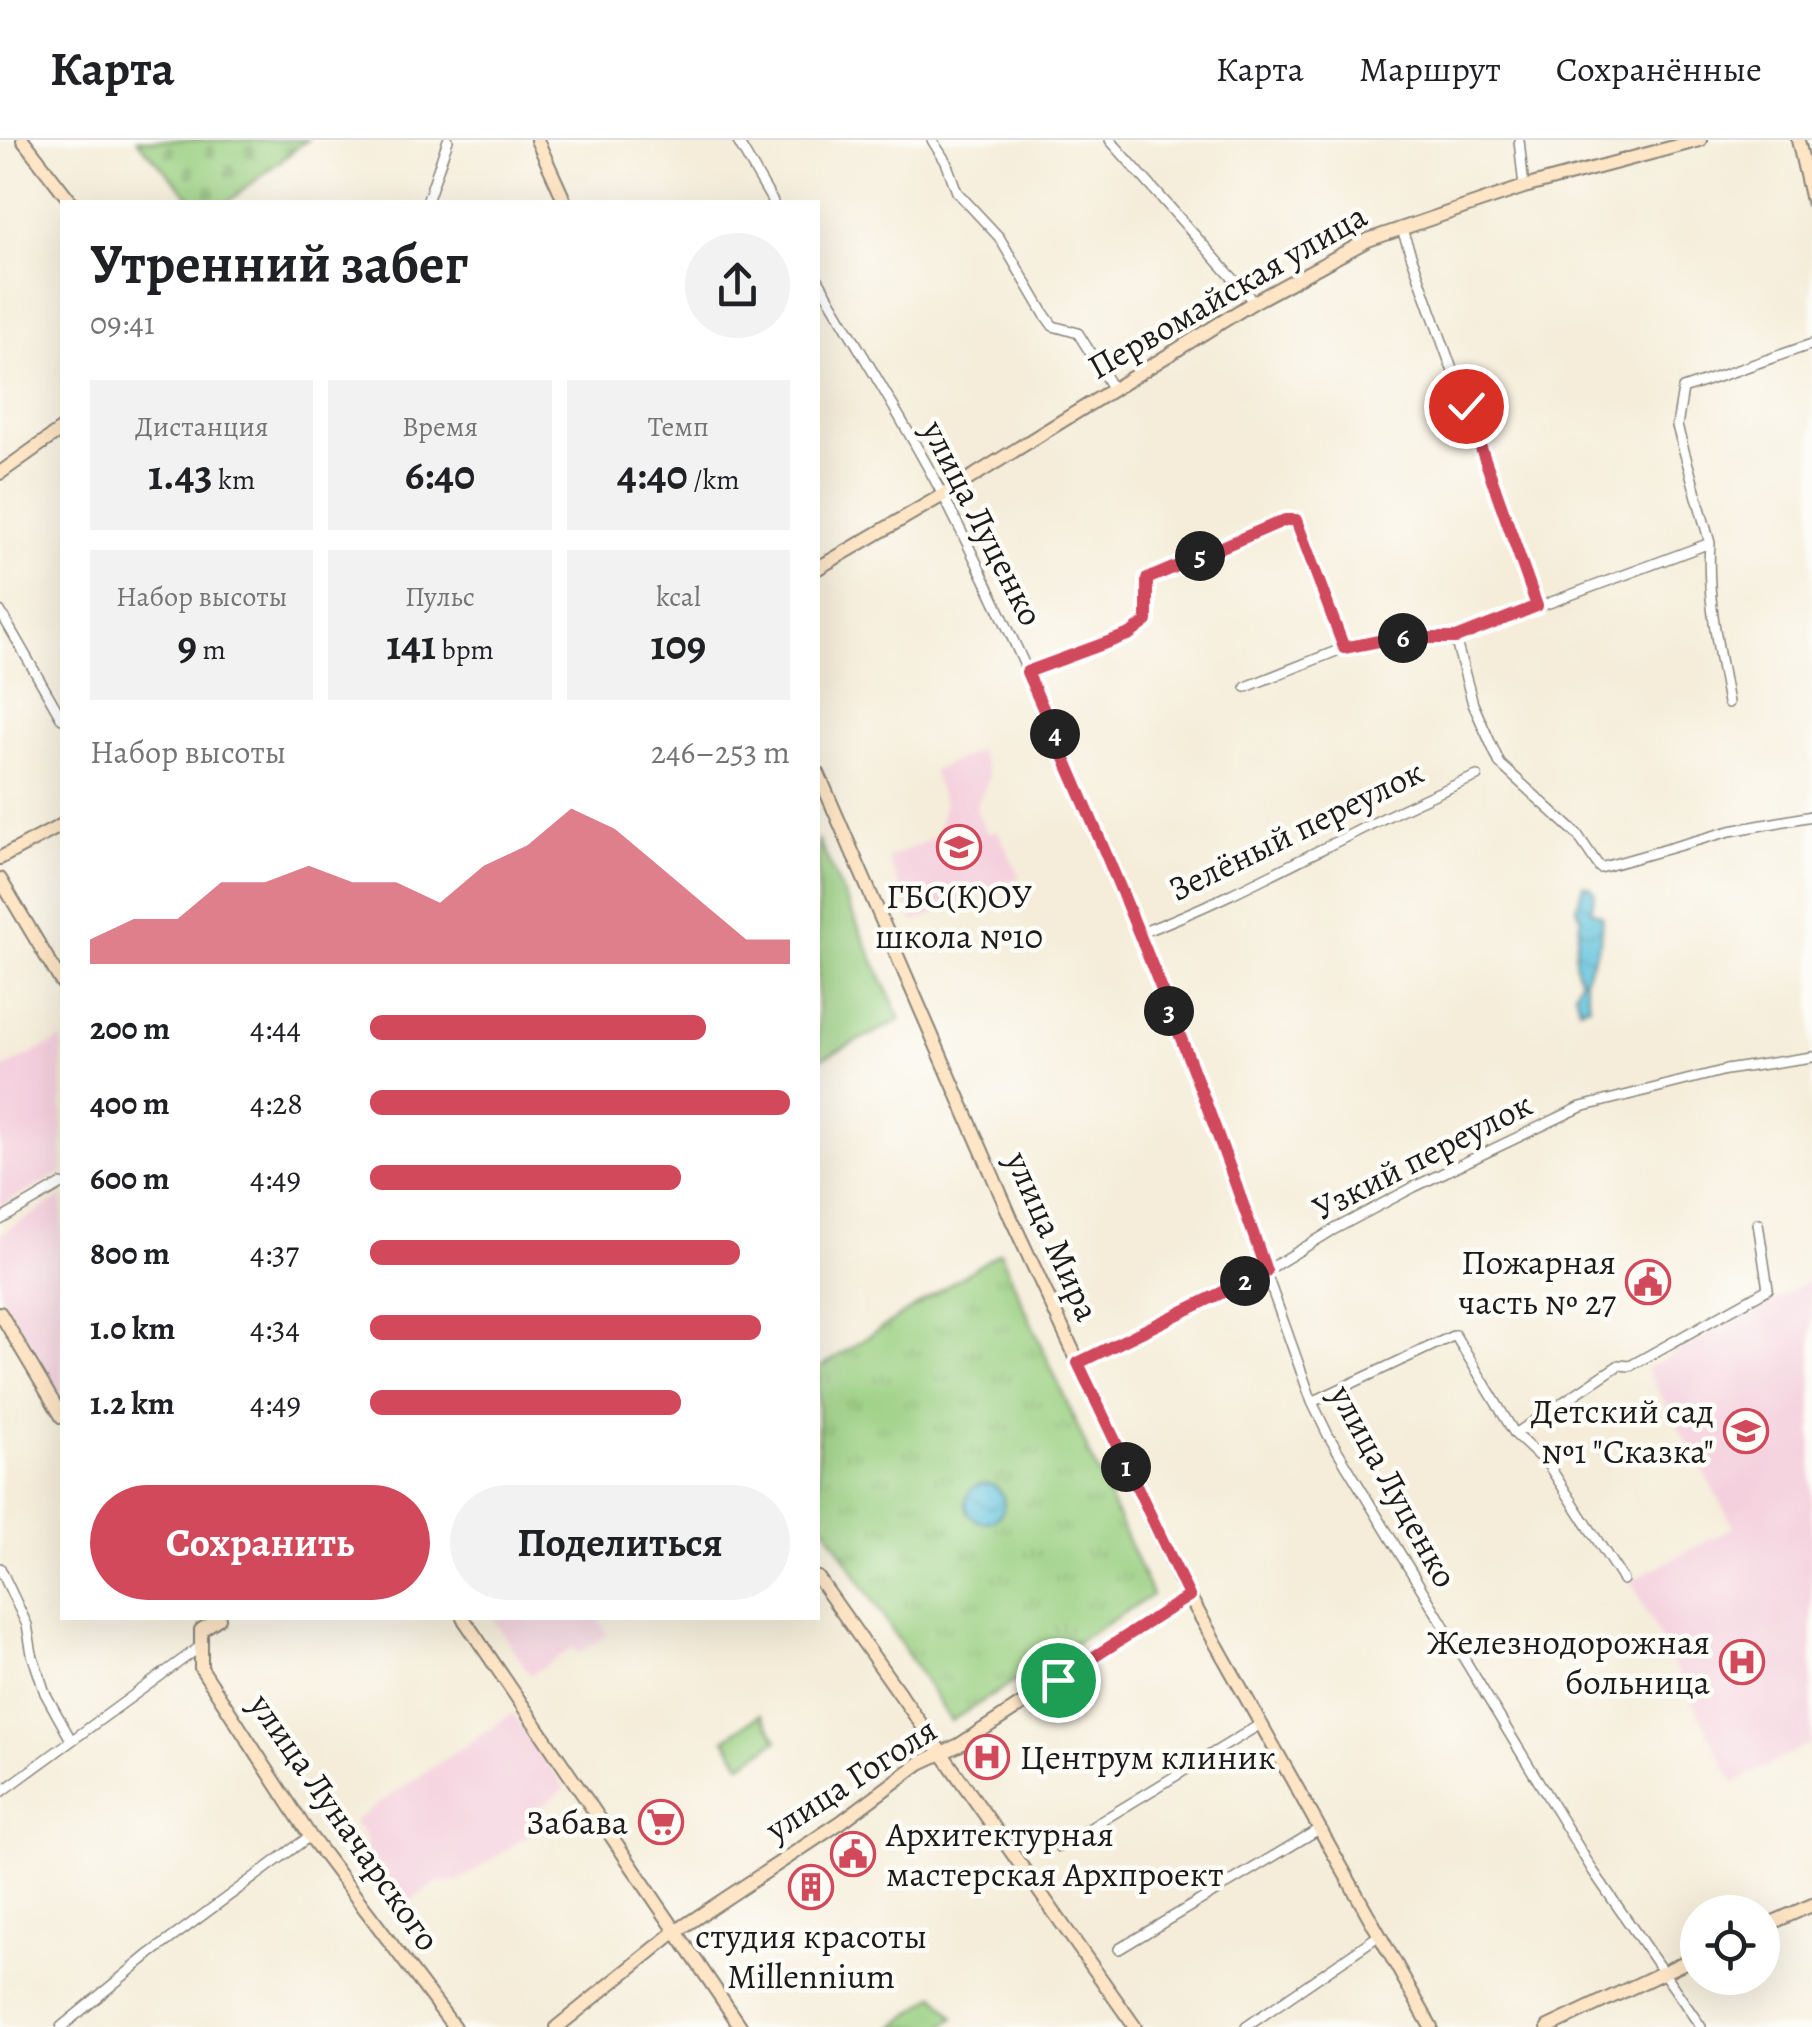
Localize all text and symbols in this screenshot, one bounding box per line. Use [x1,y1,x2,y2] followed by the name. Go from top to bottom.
[50,36,175,102] text: Карта
[1216,45,1304,93] text: Карта
[1359,45,1501,93] text: Маршрут
[1556,45,1762,93] text: Сохранённые
[1079,191,1375,391] street label: Первомайская улица
[90,226,468,301] text: Утренний забег
[685,233,790,338] button: share
[90,301,155,345] text: 09:41
[1424,364,1509,449] pin
[1439,379,1494,434] icon: check
[135,408,268,446] text: Дистанция
[402,408,478,446] text: Время
[648,408,709,446] text: Темп
[910,411,1055,634] street label: улица Луценко
[148,446,212,503] text: 1.43
[405,446,475,503] text: 6:40
[617,446,688,503] text: 4:40
[212,461,255,499] text: km
[688,461,740,499] text: /km
[1175,531,1225,581] pin: 5
[1194,537,1206,575] text: 5
[116,578,287,616] text: Набор высоты
[405,578,475,616] text: Пульс
[656,578,701,616] text: kcal
[1378,613,1428,663] pin: 6
[178,616,197,673] text: 9
[386,616,436,673] text: 141
[651,616,706,673] text: 109
[1396,619,1410,657] text: 6
[197,631,226,669] text: m
[436,631,494,669] text: bpm
[1030,709,1080,759] pin: 4
[1048,715,1062,753] text: 4
[90,730,286,774] text: Набор высоты
[651,730,790,774] text: 246–253 m
[1161,748,1431,912] street label: Зелёный переулок
[936,824,982,870] school or university icon: ГБС(К)ОУ школа №10
[875,872,1043,960] place label: ГБС(К)ОУ школа №10
[1144,986,1194,1036] pin: 3
[1163,992,1175,1030] text: 3
[90,1006,170,1050] text: 200 m
[250,1006,301,1050] text: 4:44
[1304,1080,1540,1232] street label: Узкий переулок
[90,1081,170,1125] text: 400 m
[250,1081,303,1125] text: 4:28
[994,1143,1112,1328] street label: улица Мира
[90,1156,170,1200] text: 600 m
[250,1156,301,1200] text: 4:49
[90,1231,170,1275] text: 800 m
[250,1231,299,1275] text: 4:37
[1459,1238,1616,1326] place label: Пожарная часть № 27
[1220,1256,1270,1306] pin: 2
[1625,1259,1671,1305] public building icon: Пожарная часть № 27
[1238,1262,1252,1300] text: 2
[90,1306,175,1350] text: 1.0 km
[250,1306,300,1350] text: 4:34
[1318,1375,1469,1596] street label: улица Луценко
[90,1381,175,1425] text: 1.2 km
[250,1381,301,1425] text: 4:49
[1531,1387,1714,1475] place label: Детский сад №1 "Сказка"
[1723,1408,1769,1454] school or university icon: Детский сад №1 "Сказка"
[1101,1442,1151,1492] pin: 1
[1121,1448,1131,1486] text: 1
[90,1485,430,1600] button: Сохранить
[450,1485,790,1600] button: Поделиться
[1427,1618,1710,1706] place label: Железнодорожная больница
[1016,1638,1101,1723] pin
[1719,1639,1765,1685] hospital icon: Железнодорожная больница
[1031,1653,1086,1708] icon: arrive
[237,1683,452,1960] street label: улица Луначарского
[755,1706,946,1853] street label: улица Гоголя
[1020,1733,1276,1781] place label: Центрум клиник
[964,1734,1010,1780] hospital icon: Центрум клиник
[526,1798,628,1846] place label: Забава
[638,1799,684,1845] supermarket icon: Забава
[885,1810,1224,1898] place label: Архитектурная мастерская Архпроект
[830,1831,876,1877] public building icon: Архитектурная мастерская Архпроект
[788,1864,834,1910] building icon: студия красоты Millennium
[1680,1895,1780,1995] map controls
[1680,1895,1780,1995] button: locate
[695,1912,927,2000] place label: студия красоты Millennium

